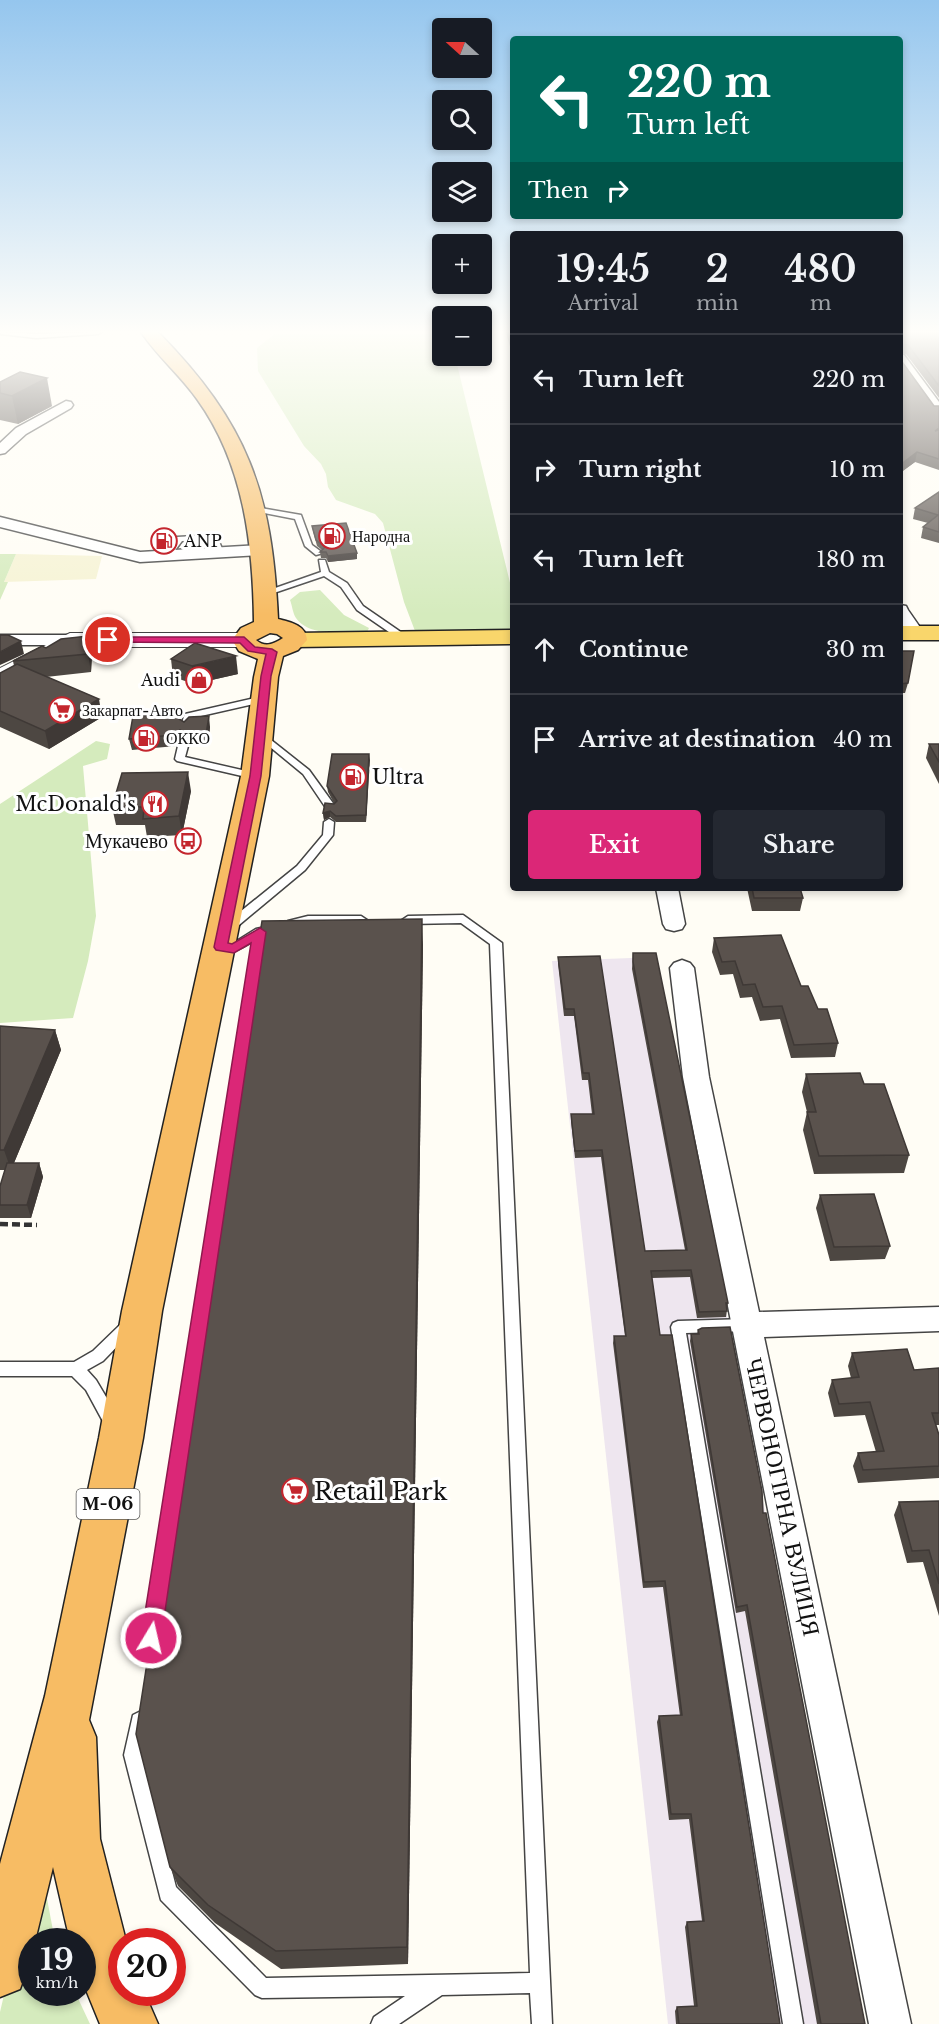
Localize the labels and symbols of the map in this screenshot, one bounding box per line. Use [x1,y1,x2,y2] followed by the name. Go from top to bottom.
[432,18,492,78] north arrow
[317,521,347,551] fuel station icon: Народна
[149,526,179,556] fuel station icon: ANP
[352,526,410,546] place label: Народна
[183,531,222,551] place label: ANP
[82,614,133,665] pin
[184,665,214,695] shop icon: Audi
[140,670,181,690] place label: Audi
[47,695,77,725] supermarket icon: Закарпат-Авто
[82,700,183,720] place label: Закарпат-Авто
[131,723,161,753] fuel station icon: ОККО
[166,728,210,748] place label: ОККО
[338,762,368,792] fuel station icon: Ultra
[372,765,425,789] place label: Ultra
[140,789,170,819] restaurant icon: McDonald's
[15,792,136,816] place label: McDonald's
[173,826,203,856] bus stop icon: Мукачево
[85,829,168,853] place label: Мукачево
[739,1355,827,1639] street label: ЧЕРВОНОГІРНА ВУЛИЦЯ
[280,1476,310,1506] supermarket icon: Retail Park
[314,1477,448,1506] place label: Retail Park
[76,1489,140,1519] road number: М-06
[119,1606,183,1670] position arrow
[108,1928,186,2006] speed limit sign: 20

